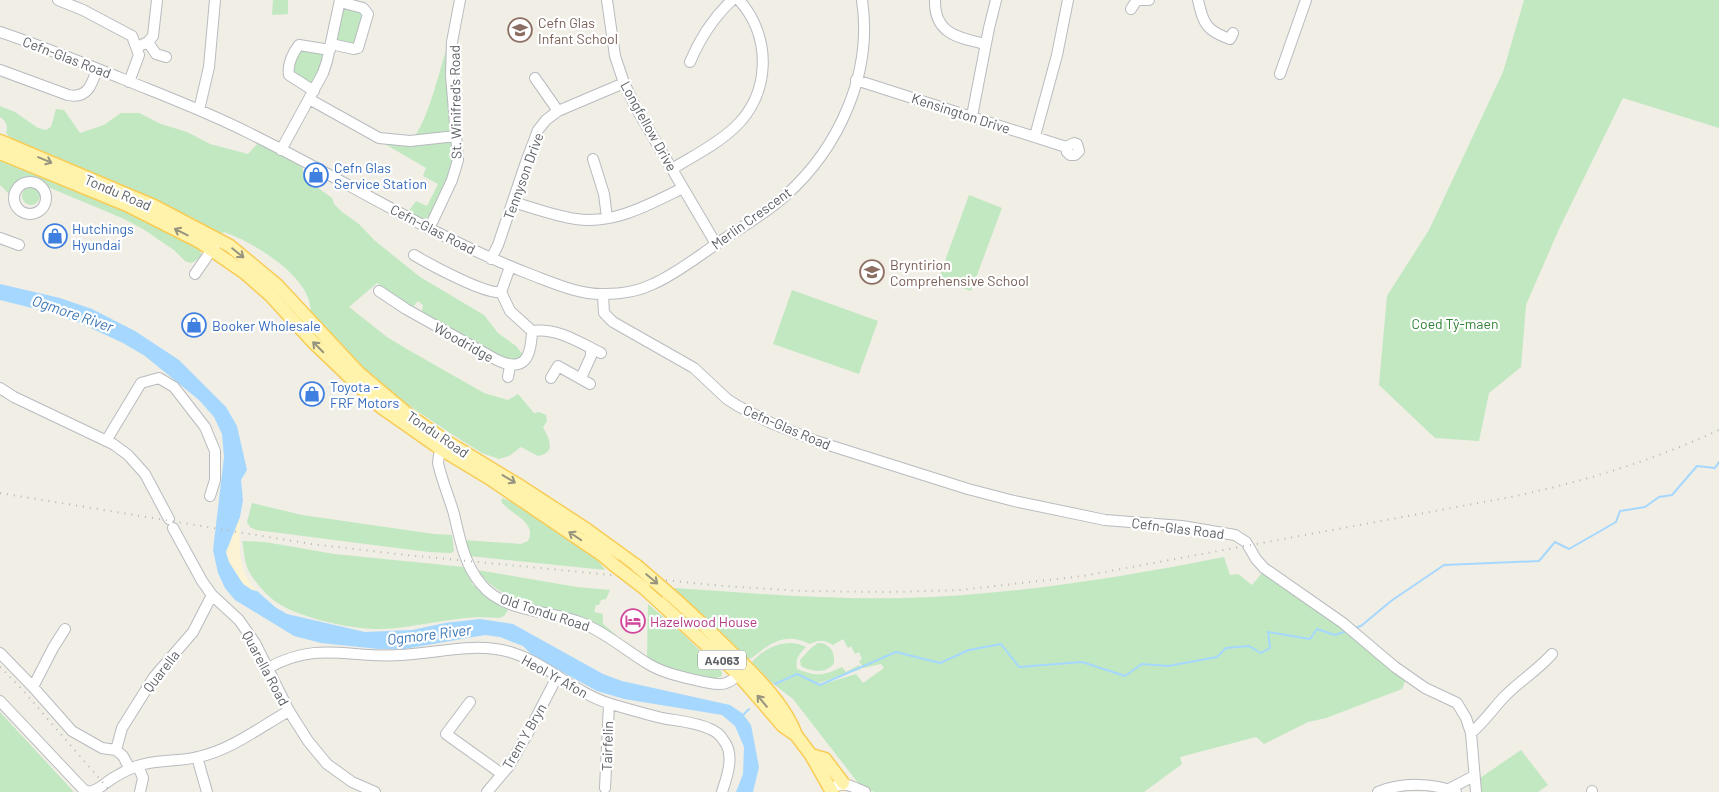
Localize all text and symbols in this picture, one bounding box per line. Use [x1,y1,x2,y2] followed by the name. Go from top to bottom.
[538,14,618,47] place label: Cefn Glas Infant School
[507,17,533,43] school or university icon: Cefn Glas Infant School
[20,32,114,82] street label: Cefn-Glas Road
[446,45,464,159] street label: St. Winifred's Road
[617,78,681,174] street label: Longfellow Drive
[910,89,1012,137] street label: Kensington Drive
[499,130,547,222] street label: Tennyson Drive
[37,156,52,166] one-way arrow
[334,159,427,192] place label: Cefn Glas Service Station
[303,162,329,188] shop icon: Cefn Glas Service Station
[82,170,154,214] street label: Tondu Road
[708,183,794,253] street label: Merlin Crescent
[388,200,478,258] street label: Cefn-Glas Road
[72,220,134,253] place label: Hutchings Hyundai
[42,223,68,249] shop icon: Hutchings Hyundai
[174,227,189,237] one-way arrow
[231,248,244,259] one-way arrow
[890,256,1029,289] place label: Bryntirion Comprehensive School
[859,259,885,285] school or university icon: Bryntirion Comprehensive School
[30,291,117,336] water label: Ogmore River
[181,312,207,338] shop icon: Booker Wholesale
[1412,315,1498,332] park label: Coed Tŷ-maen
[212,317,321,334] place label: Booker Wholesale
[431,319,497,365] street label: Woodridge
[312,341,325,353] one-way arrow
[330,378,399,411] place label: Toyota - FRF Motors
[299,381,325,407] shop icon: Toyota - FRF Motors
[741,401,833,453] street label: Cefn-Glas Road
[404,407,472,461] street label: Tondu Road
[502,475,516,485] one-way arrow
[1131,514,1225,542] street label: Cefn-Glas Road
[568,531,582,541] one-way arrow
[645,573,658,585] one-way arrow
[498,589,592,635] street label: Old Tondu Road
[620,608,646,634] hotel icon: Hazelwood House
[650,613,757,630] place label: Hazelwood House
[386,620,473,648] water label: Ogmore River
[239,628,293,708] street label: Quarella Road
[139,647,183,695] street label: Quarella
[698,650,746,670] road number: A4063
[519,651,591,701] street label: Heol Yr Afon
[756,695,768,708] one-way arrow
[498,700,550,772] street label: Trem Y Bryn
[598,721,616,771] street label: Tairfelin

